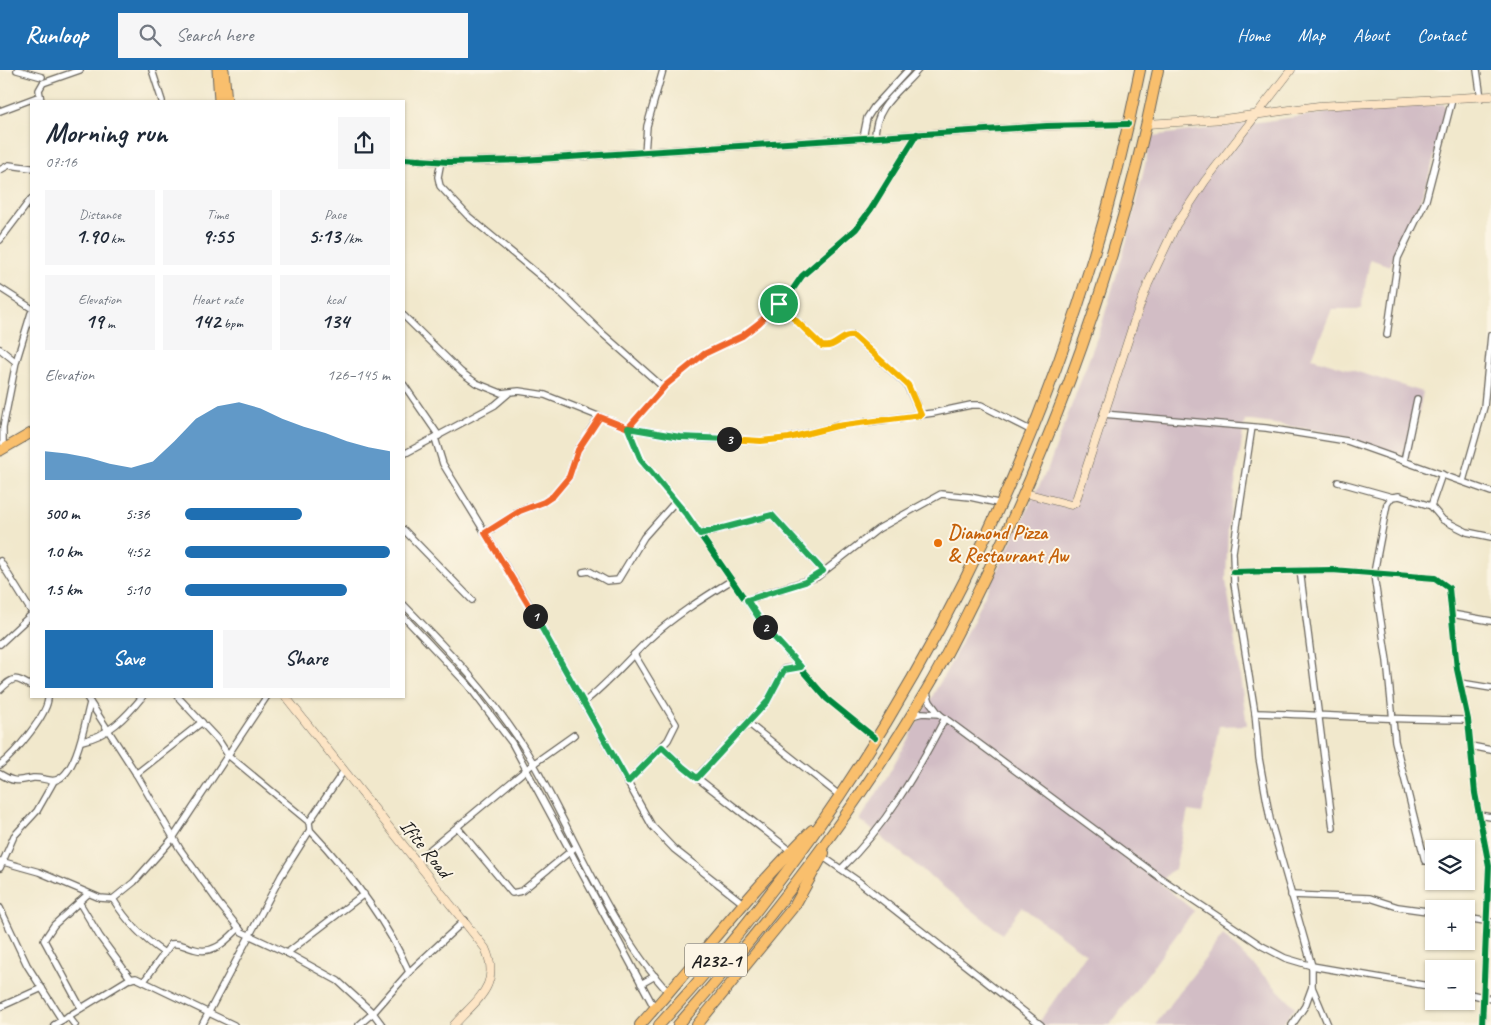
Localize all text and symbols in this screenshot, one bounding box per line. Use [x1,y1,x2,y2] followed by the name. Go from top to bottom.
[118,13,468,58] search box
[25,20,88,50] text: Runloop
[136,21,164,49] icon: search
[176,23,253,47] text: Search here
[1237,24,1270,46] text: Home
[1298,24,1325,46] text: Map
[1353,24,1389,46] text: About
[1417,24,1466,46] text: Contact
[45,115,167,150] text: Morning run
[338,117,390,169] button: share
[45,152,77,172] text: 07:16
[79,206,121,223] text: Distance
[207,206,228,223] text: Time
[324,206,346,223] text: Pace
[75,223,107,249] text: 1.90
[202,223,233,249] text: 9:55
[308,223,340,249] text: 5:13
[107,230,125,247] text: km
[340,230,362,247] text: /km
[758,283,800,325] pin
[765,290,793,318] icon: arrive
[78,291,121,308] text: Elevation
[192,291,243,308] text: Heart rate
[326,291,344,308] text: kcal
[85,308,104,334] text: 19
[192,308,220,334] text: 142
[321,308,349,334] text: 134
[104,315,115,332] text: m
[220,315,243,332] text: bpm
[45,365,94,385] text: Elevation
[327,365,390,385] text: 126–145 m
[716,426,742,452] pin: 3
[726,431,733,448] text: 3
[45,504,79,524] text: 500 m
[125,504,150,524] text: 5:36
[948,520,1070,568] place label: Diamond Pizza & Restaurant Aw
[932,537,944,549] marker: Diamond Pizza & Restaurant Aw
[45,542,82,562] text: 1.0 km
[125,542,150,562] text: 4:52
[45,580,82,600] text: 1.5 km
[125,580,150,600] text: 5:10
[522,604,548,628] pin: 1
[532,608,539,625] text: 1
[752,614,778,640] pin: 2
[762,619,769,636] text: 2
[45,630,213,688] button: Save
[223,630,390,688] button: Share
[394,814,459,885] street label: Ifite Road
[1425,840,1475,1010] map controls
[1425,840,1475,890] button: layers
[1425,900,1475,950] button: +
[685,944,747,976] road number: A232-1
[1425,960,1475,1010] button: −

